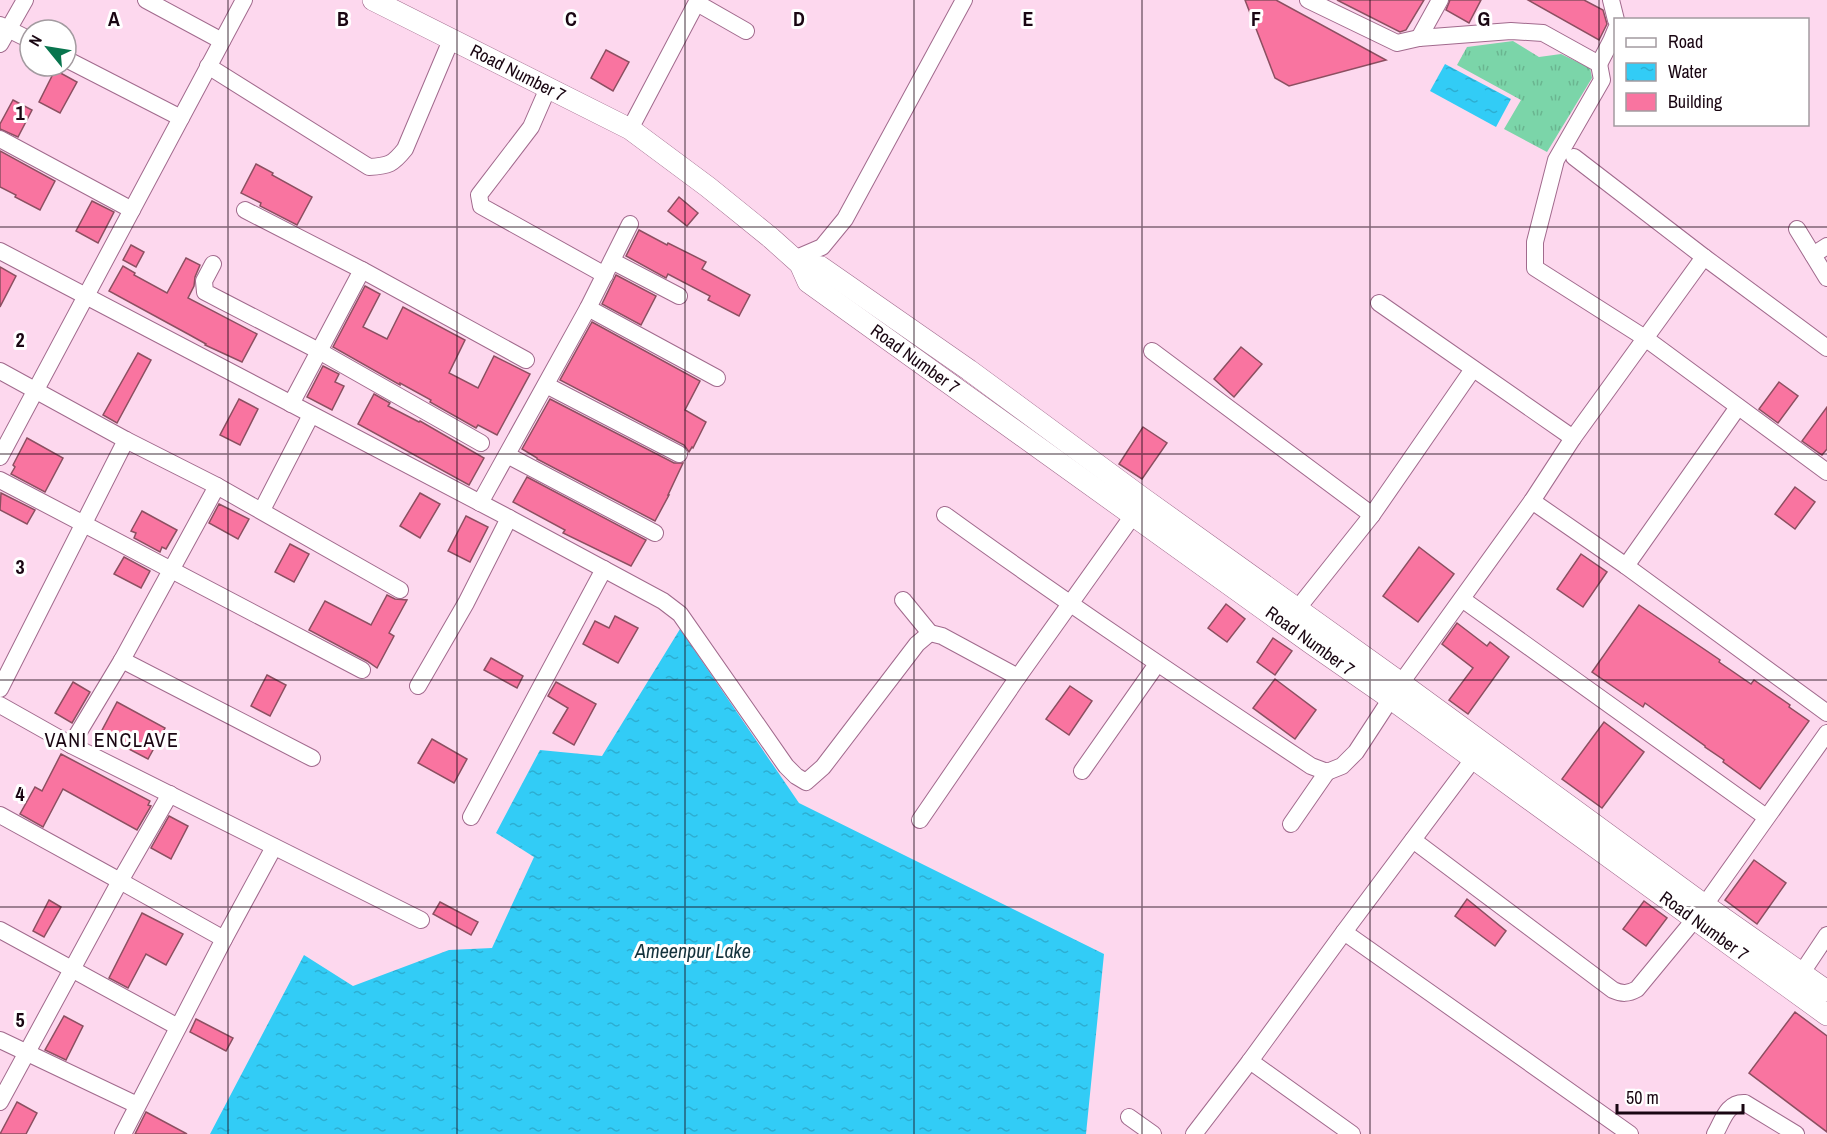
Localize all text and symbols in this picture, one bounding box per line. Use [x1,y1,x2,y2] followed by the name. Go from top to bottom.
[108,5,120,32] text: A
[337,5,349,32] text: B
[565,5,577,32] text: C
[793,5,805,32] text: D
[1023,5,1034,32] text: E
[1251,5,1261,32] text: F
[1478,5,1490,32] text: G
[18,18,78,78] north arrow
[1614,18,1809,126] legend
[1668,29,1703,54] text: Road
[23,31,47,50] text: N
[466,38,570,107] street label: Road Number 7
[1668,59,1707,84] text: Water
[1668,89,1723,114] text: Building
[15,99,25,126] text: 1
[866,318,965,399] street label: Road Number 7
[15,326,25,353] text: 2
[15,553,25,580] text: 3
[1261,600,1360,681] street label: Road Number 7
[45,726,180,753] district label: VANI ENCLAVE
[15,780,25,807] text: 4
[1655,885,1754,966] street label: Road Number 7
[634,937,751,964] water label: Ameenpur Lake
[15,1006,25,1033] text: 5
[1617,1077,1743,1115] scale bar
[1626,1085,1659,1110] text: 50 m

